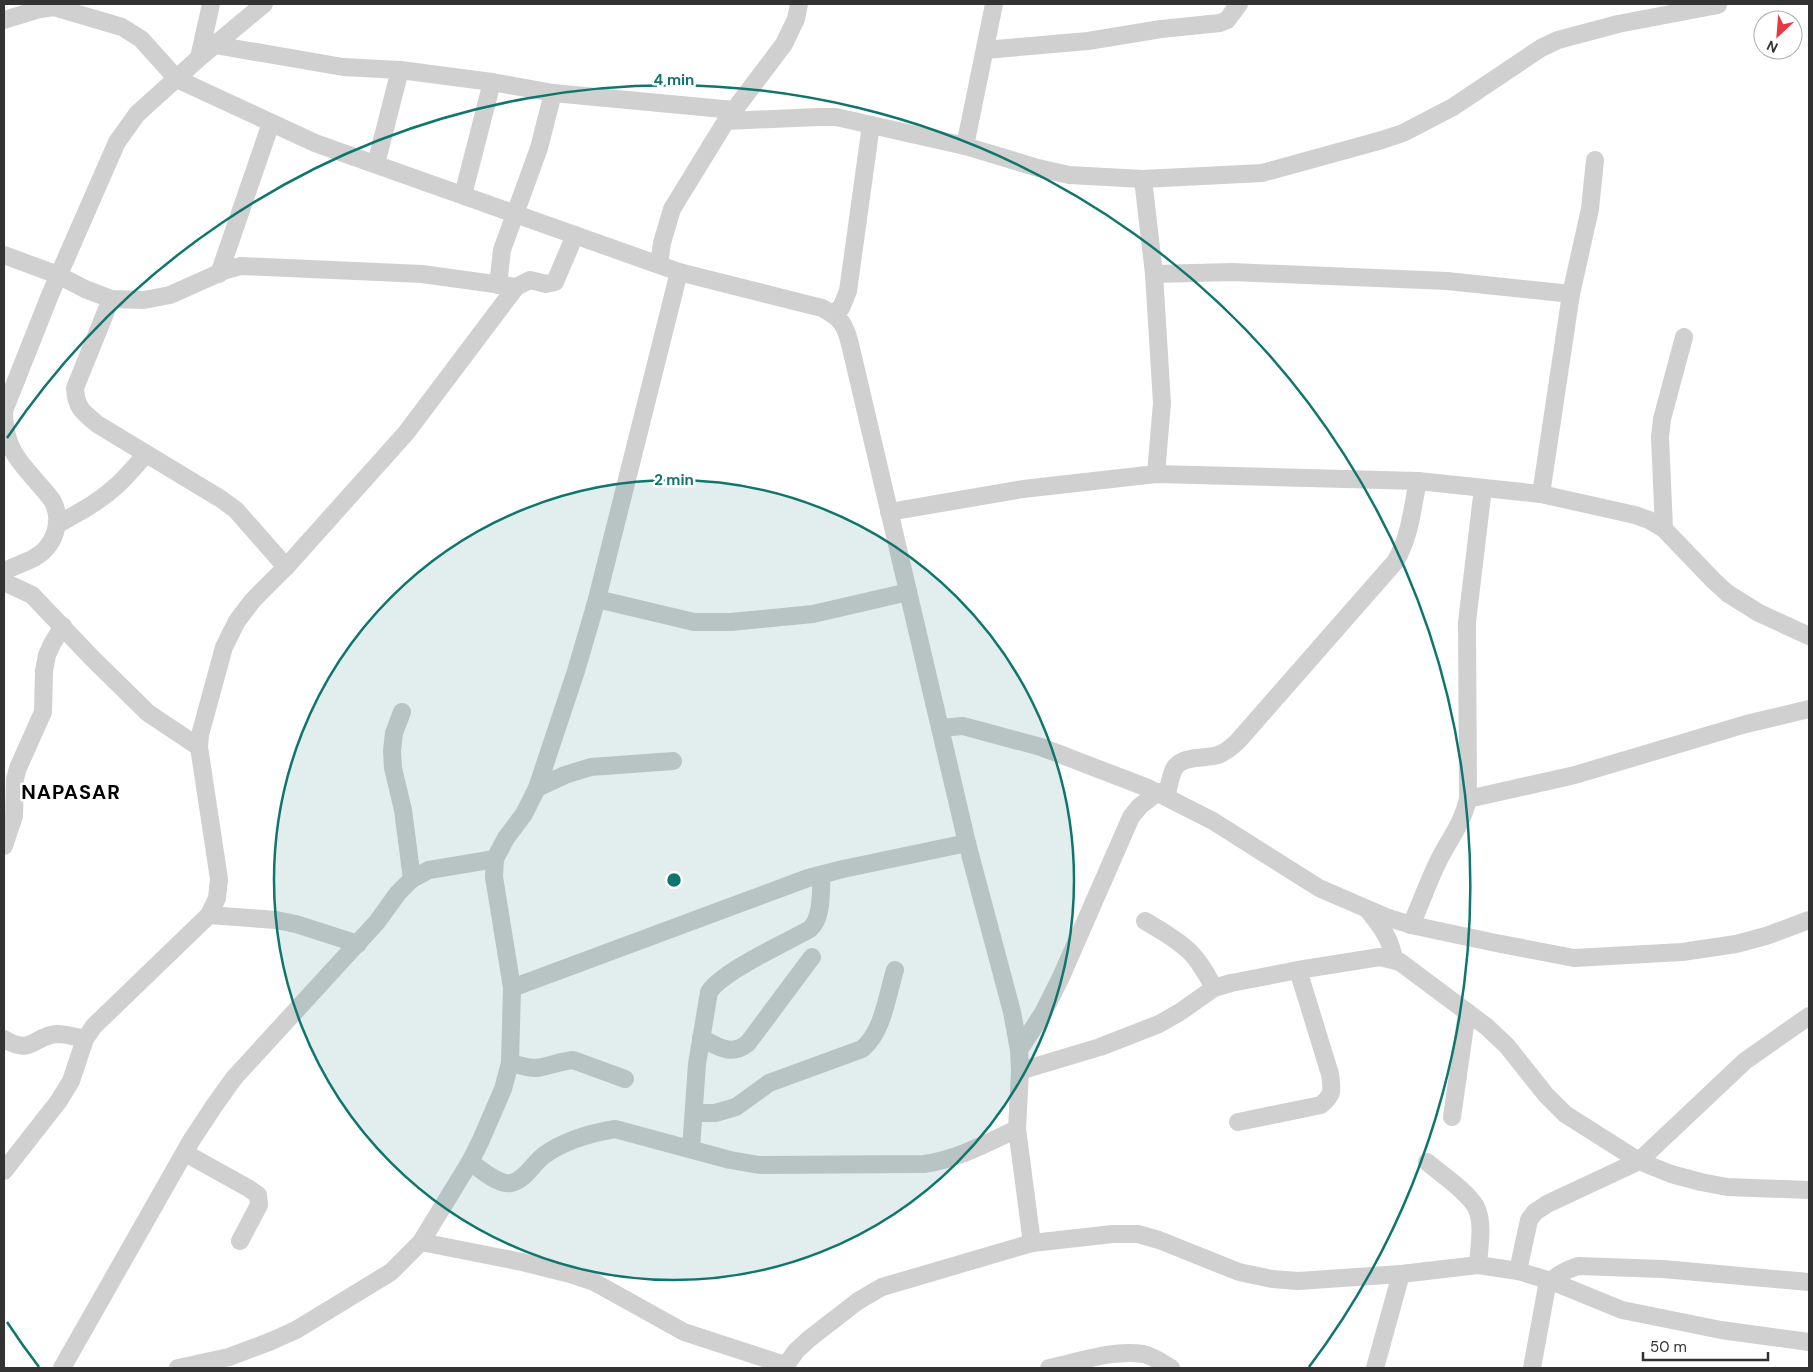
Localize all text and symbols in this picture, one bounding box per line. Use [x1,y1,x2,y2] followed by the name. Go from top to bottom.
[1753,10,1803,60] north arrow
[1764,36,1781,57] text: N
[654,70,694,90] text: 4 min
[654,470,694,490] text: 2 min
[21,779,121,805] district label: NAPASAR
[665,871,683,889] centre of rings
[1643,1330,1768,1362] scale bar
[1650,1337,1687,1357] text: 50 m

